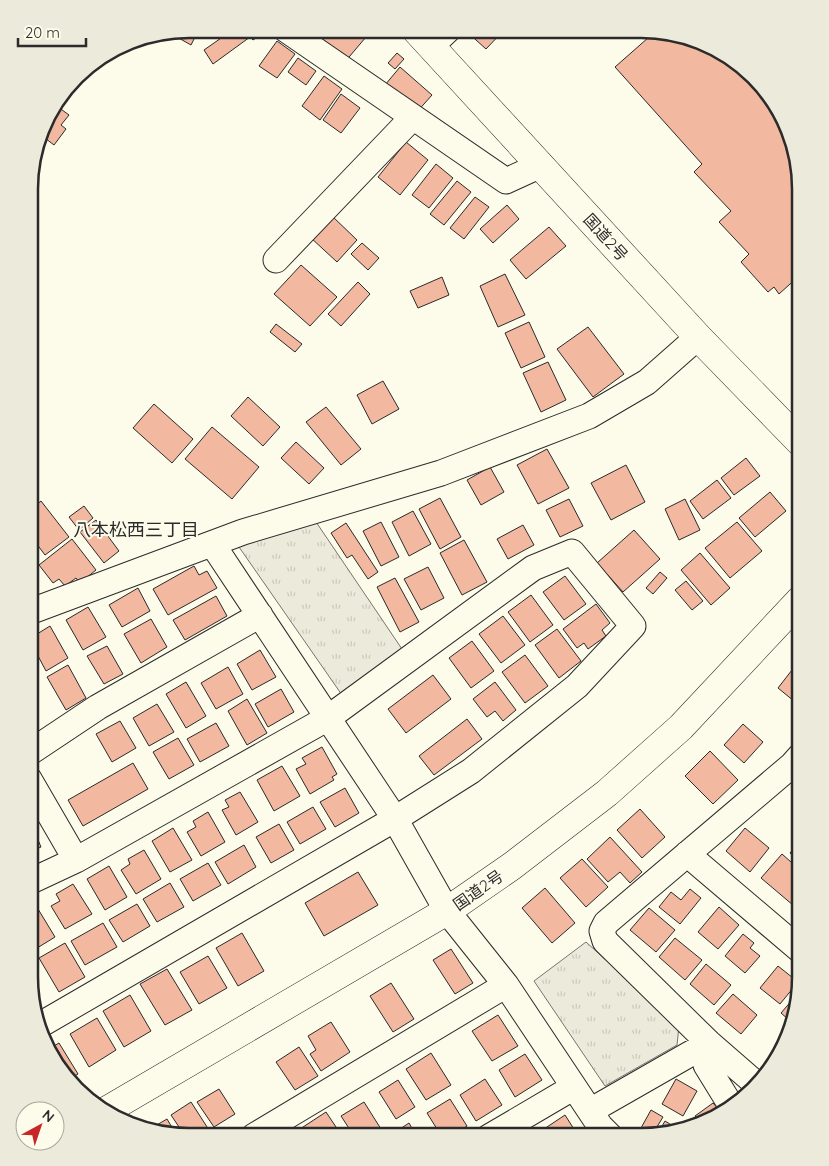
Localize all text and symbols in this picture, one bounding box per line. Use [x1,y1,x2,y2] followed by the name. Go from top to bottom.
[18,15,85,47] scale bar
[25,23,60,42] text: 20 m
[580,209,632,265] street label: 国道2号
[73,518,199,541] district label: 八本松西三丁目
[449,865,507,915] street label: 国道2号
[15,1101,65,1151] north arrow
[39,1106,58,1126] text: N

